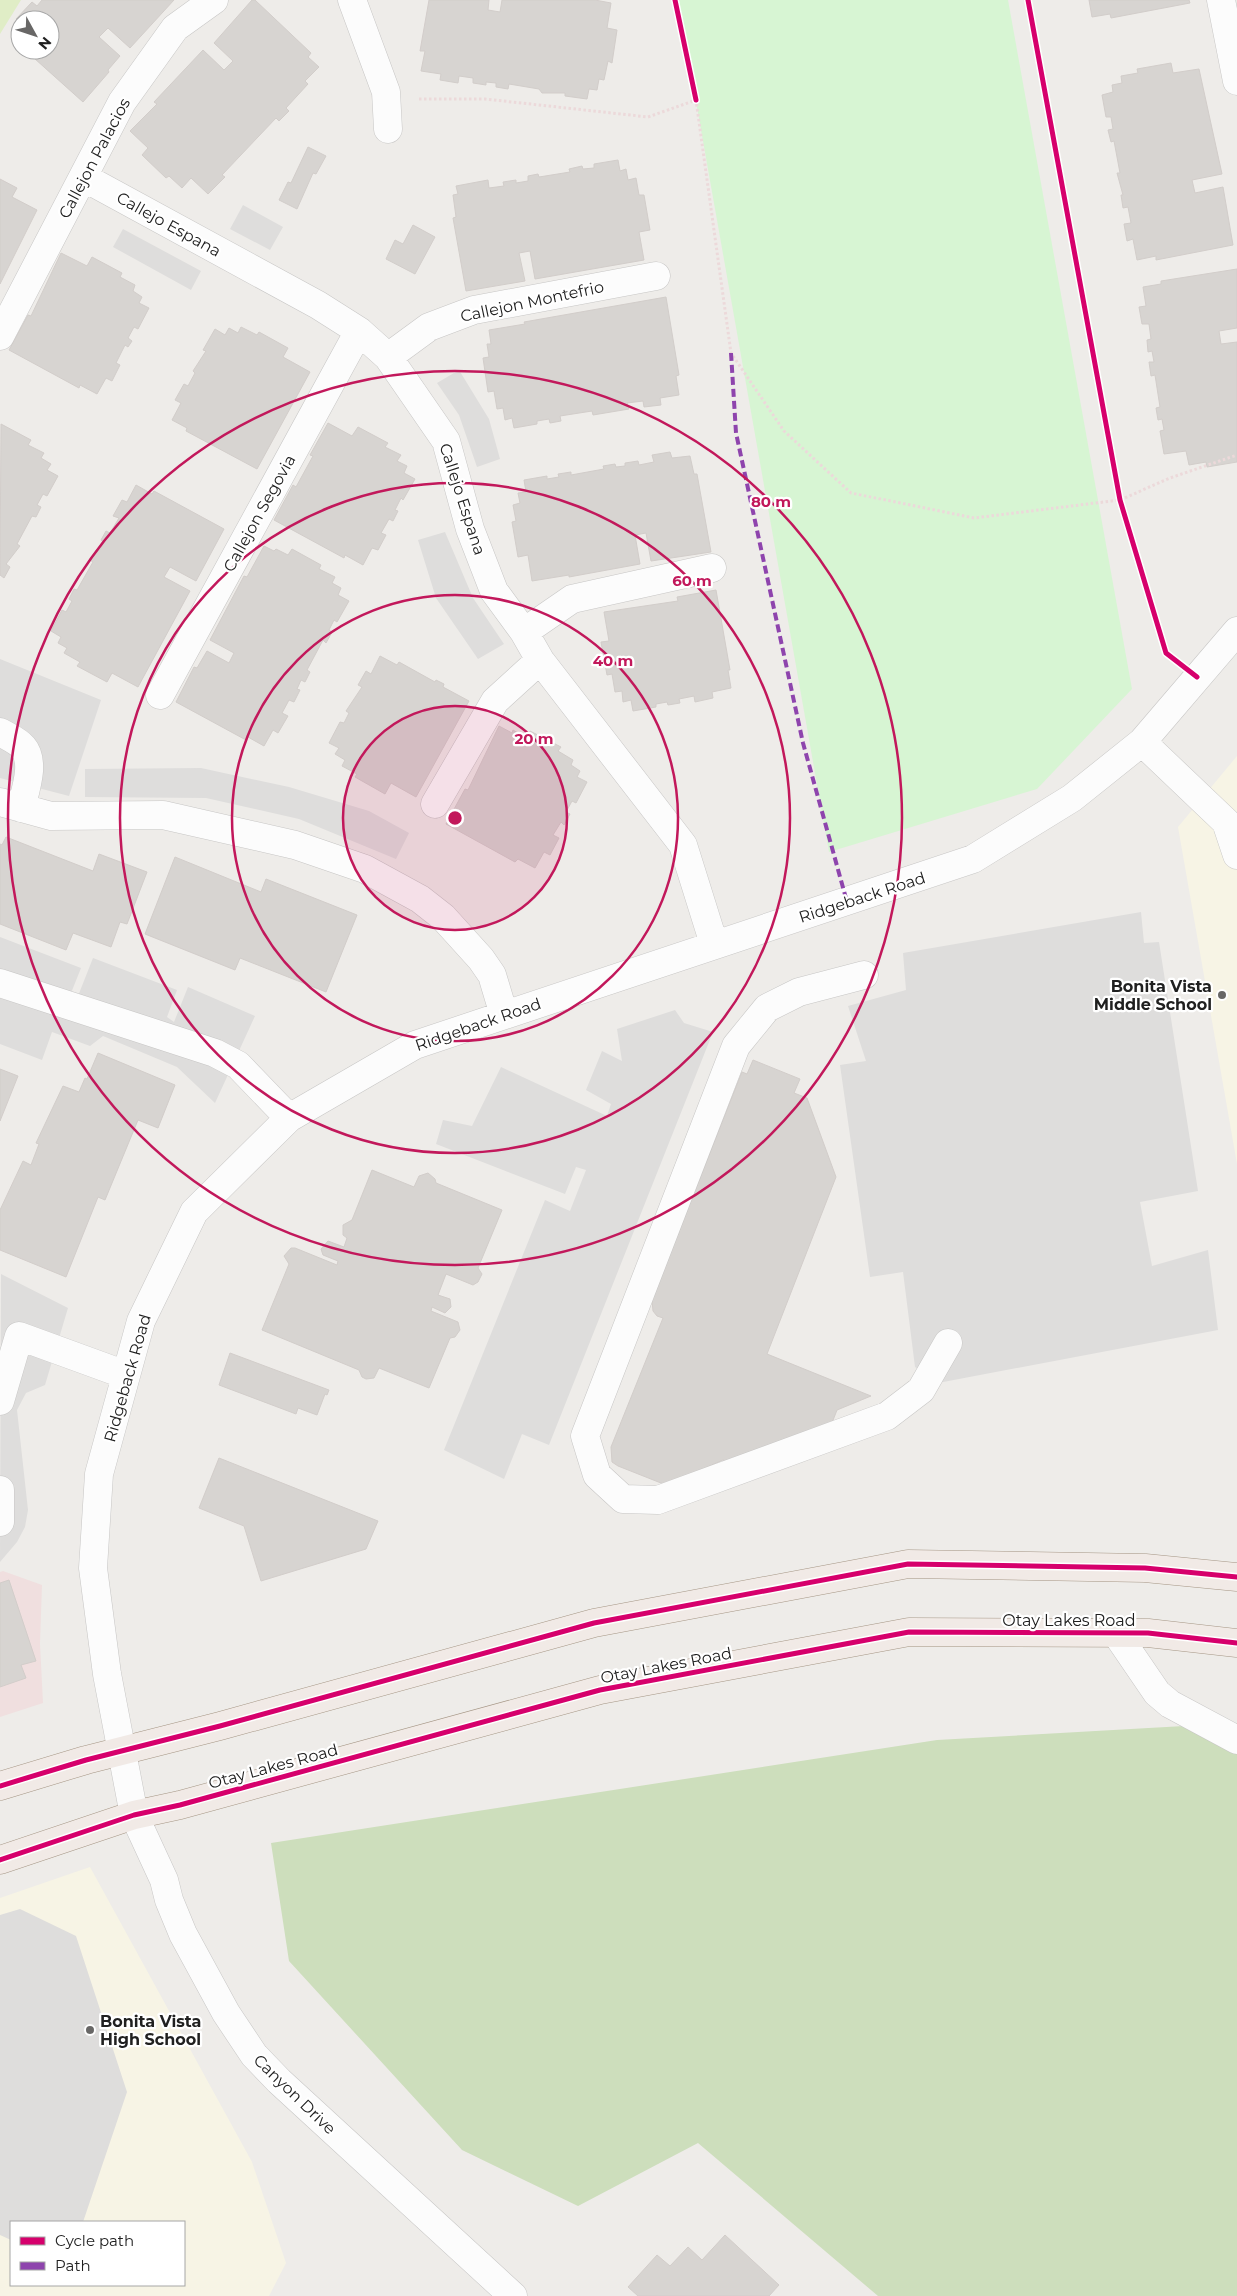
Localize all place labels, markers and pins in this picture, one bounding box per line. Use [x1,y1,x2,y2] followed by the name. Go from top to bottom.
[446,809,464,827] centre of rings
[1094,977,1212,1014] place label: Bonita Vista Middle School
[1216,989,1228,1001] marker: Bonita Vista Middle School
[100,2012,201,2049] place label: Bonita Vista High School
[84,2024,96,2036] marker: Bonita Vista High School

